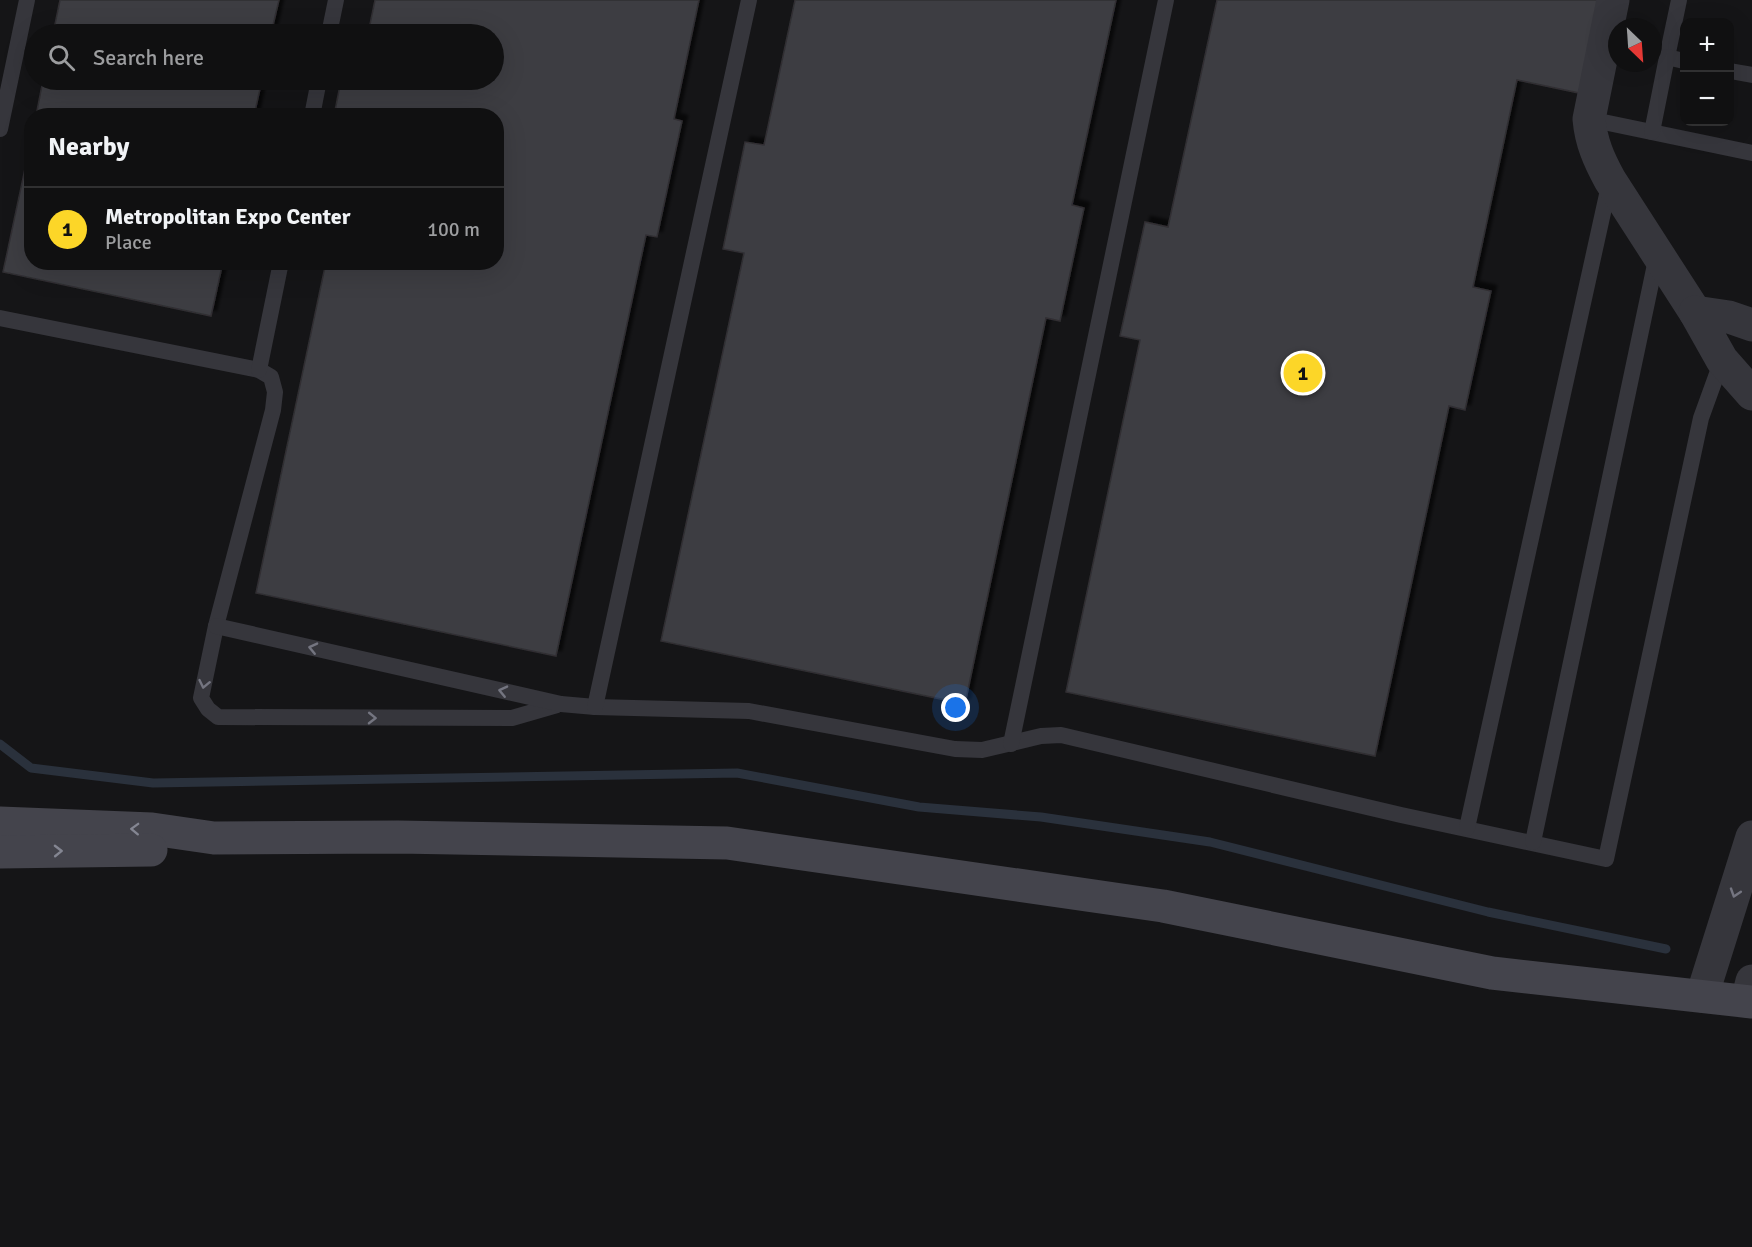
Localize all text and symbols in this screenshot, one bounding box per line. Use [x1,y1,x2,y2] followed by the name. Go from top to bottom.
[1608,18,1662,72] north arrow
[1680,18,1734,126] map controls
[1680,18,1734,72] button: +
[24,24,504,90] search box
[45,41,78,74] icon: search
[93,44,204,71] text: Search here
[1680,72,1734,126] button: −
[48,131,129,163] text: Nearby
[105,203,351,230] text: Metropolitan Expo Center
[62,217,73,242] text: 1
[427,217,480,242] text: 100 m
[105,230,152,255] text: Place
[1284,350,1322,395] pin: 1
[308,642,318,655] one-way arrow
[199,678,212,688] one-way arrow
[499,685,509,698] one-way arrow
[941,693,970,722] your location
[368,712,377,724] one-way arrow
[131,822,140,835] one-way arrow
[54,845,63,857] one-way arrow
[1730,887,1742,898] one-way arrow

